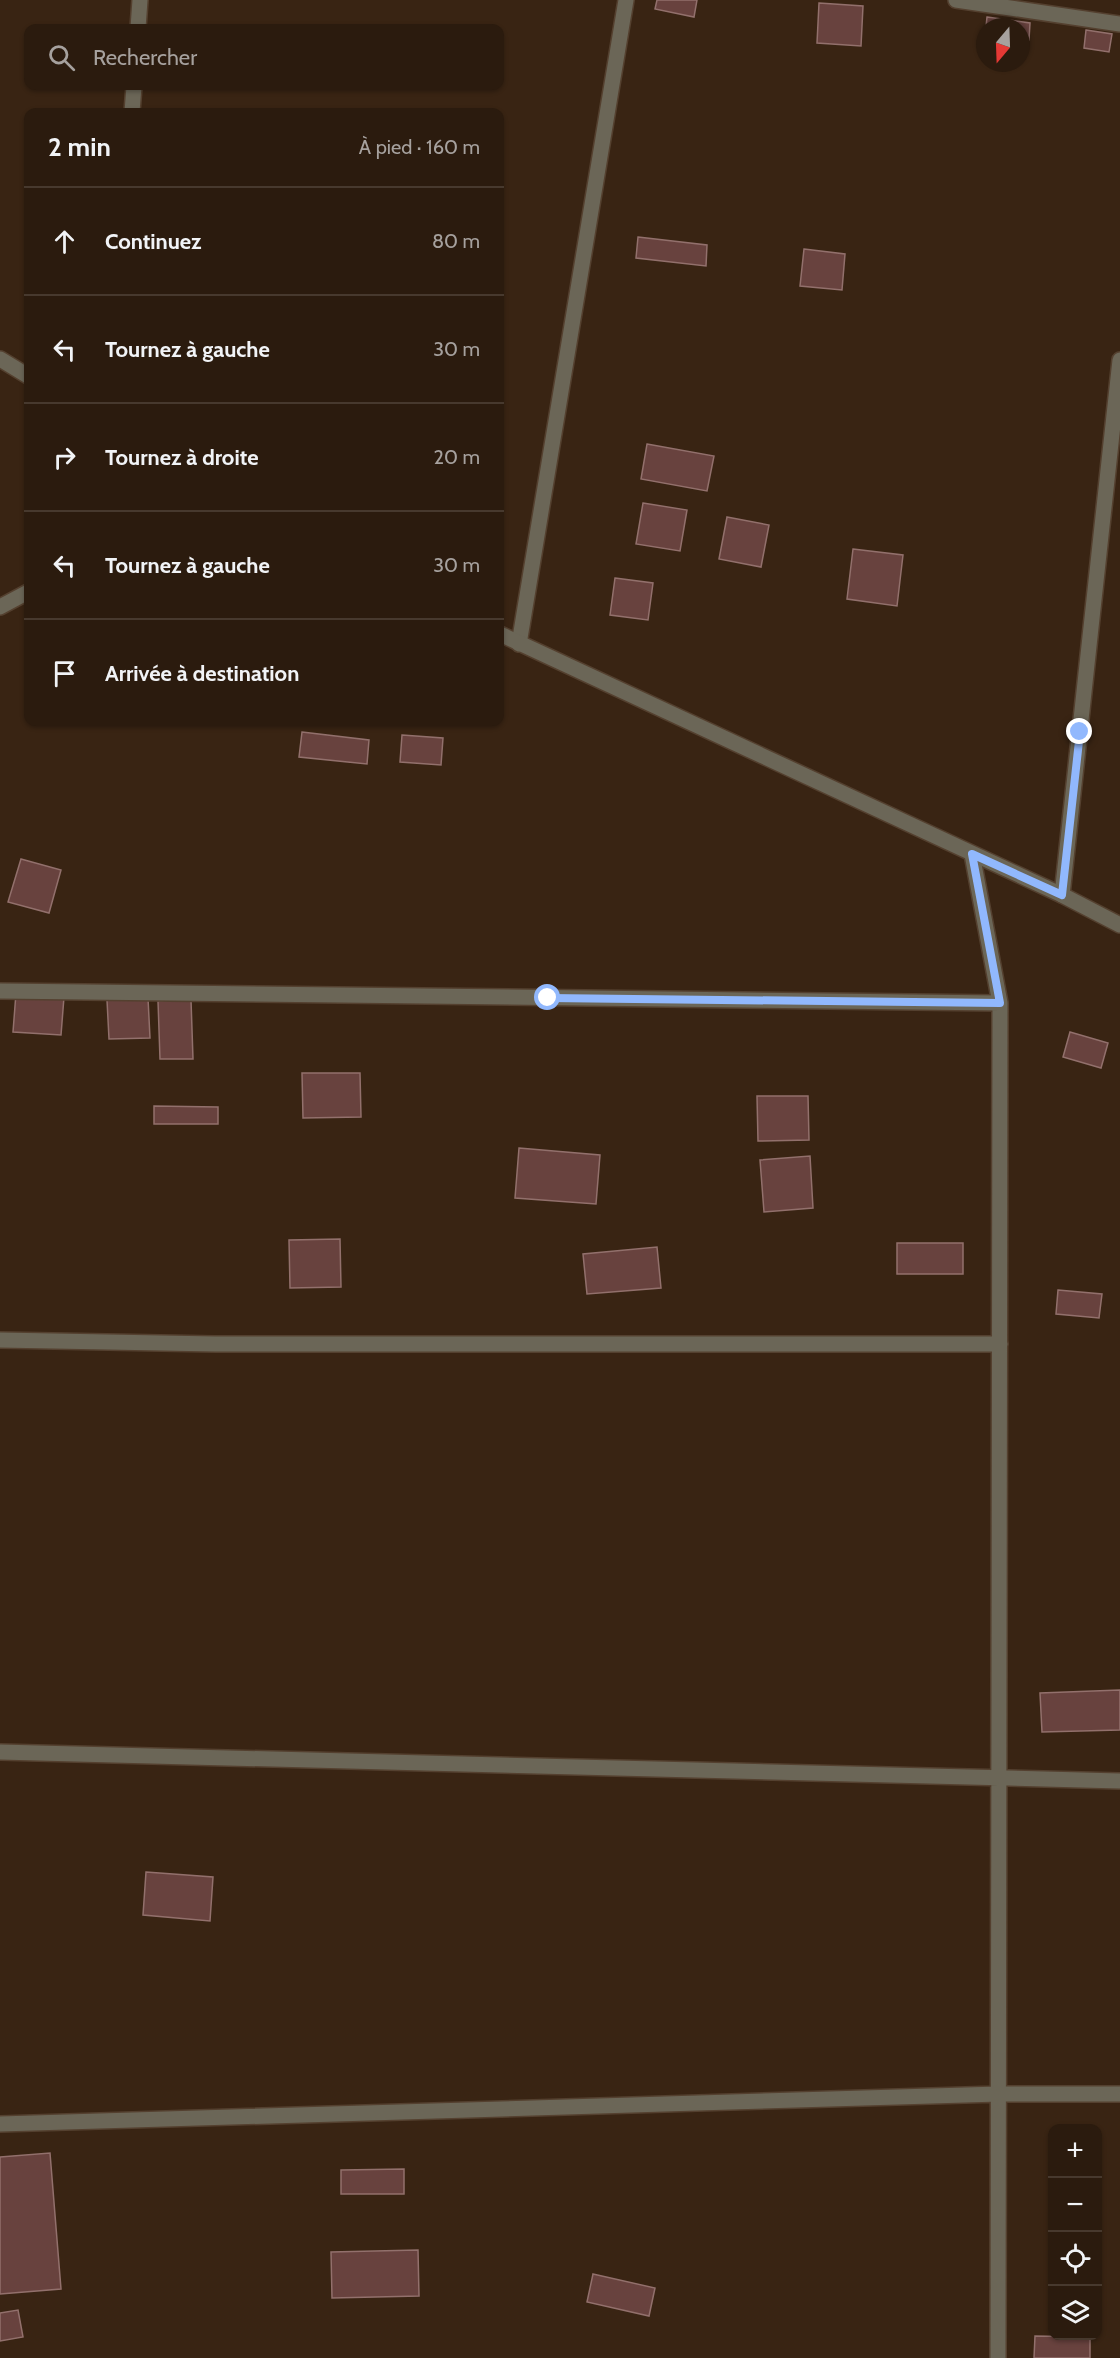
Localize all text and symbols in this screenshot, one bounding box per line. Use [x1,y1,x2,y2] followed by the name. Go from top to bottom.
[976,18,1030,72] north arrow
[24,24,504,90] search box
[45,41,78,74] icon: search
[93,44,197,71] text: Rechercher
[48,131,111,163] text: 2 min
[359,135,480,159] text: À pied · 160 m
[48,225,81,258] icon: ahead
[105,228,202,255] text: Continuez
[432,229,480,253] text: 80 m
[48,333,81,366] icon: left
[105,336,270,363] text: Tournez à gauche
[433,337,480,361] text: 30 m
[48,441,81,474] icon: right
[105,444,259,471] text: Tournez à droite
[434,445,480,469] text: 20 m
[48,549,81,582] icon: left
[105,552,270,579] text: Tournez à gauche
[433,553,480,577] text: 30 m
[48,657,81,690] icon: arrive
[105,660,299,687] text: Arrivée à destination
[1066,718,1092,744] route end
[534,984,560,1010] route start
[1048,2124,1102,2340] map controls
[1048,2124,1102,2178] button: +
[1048,2178,1102,2232] button: −
[1048,2232,1102,2286] button: locate
[1048,2286,1102,2340] button: layers

